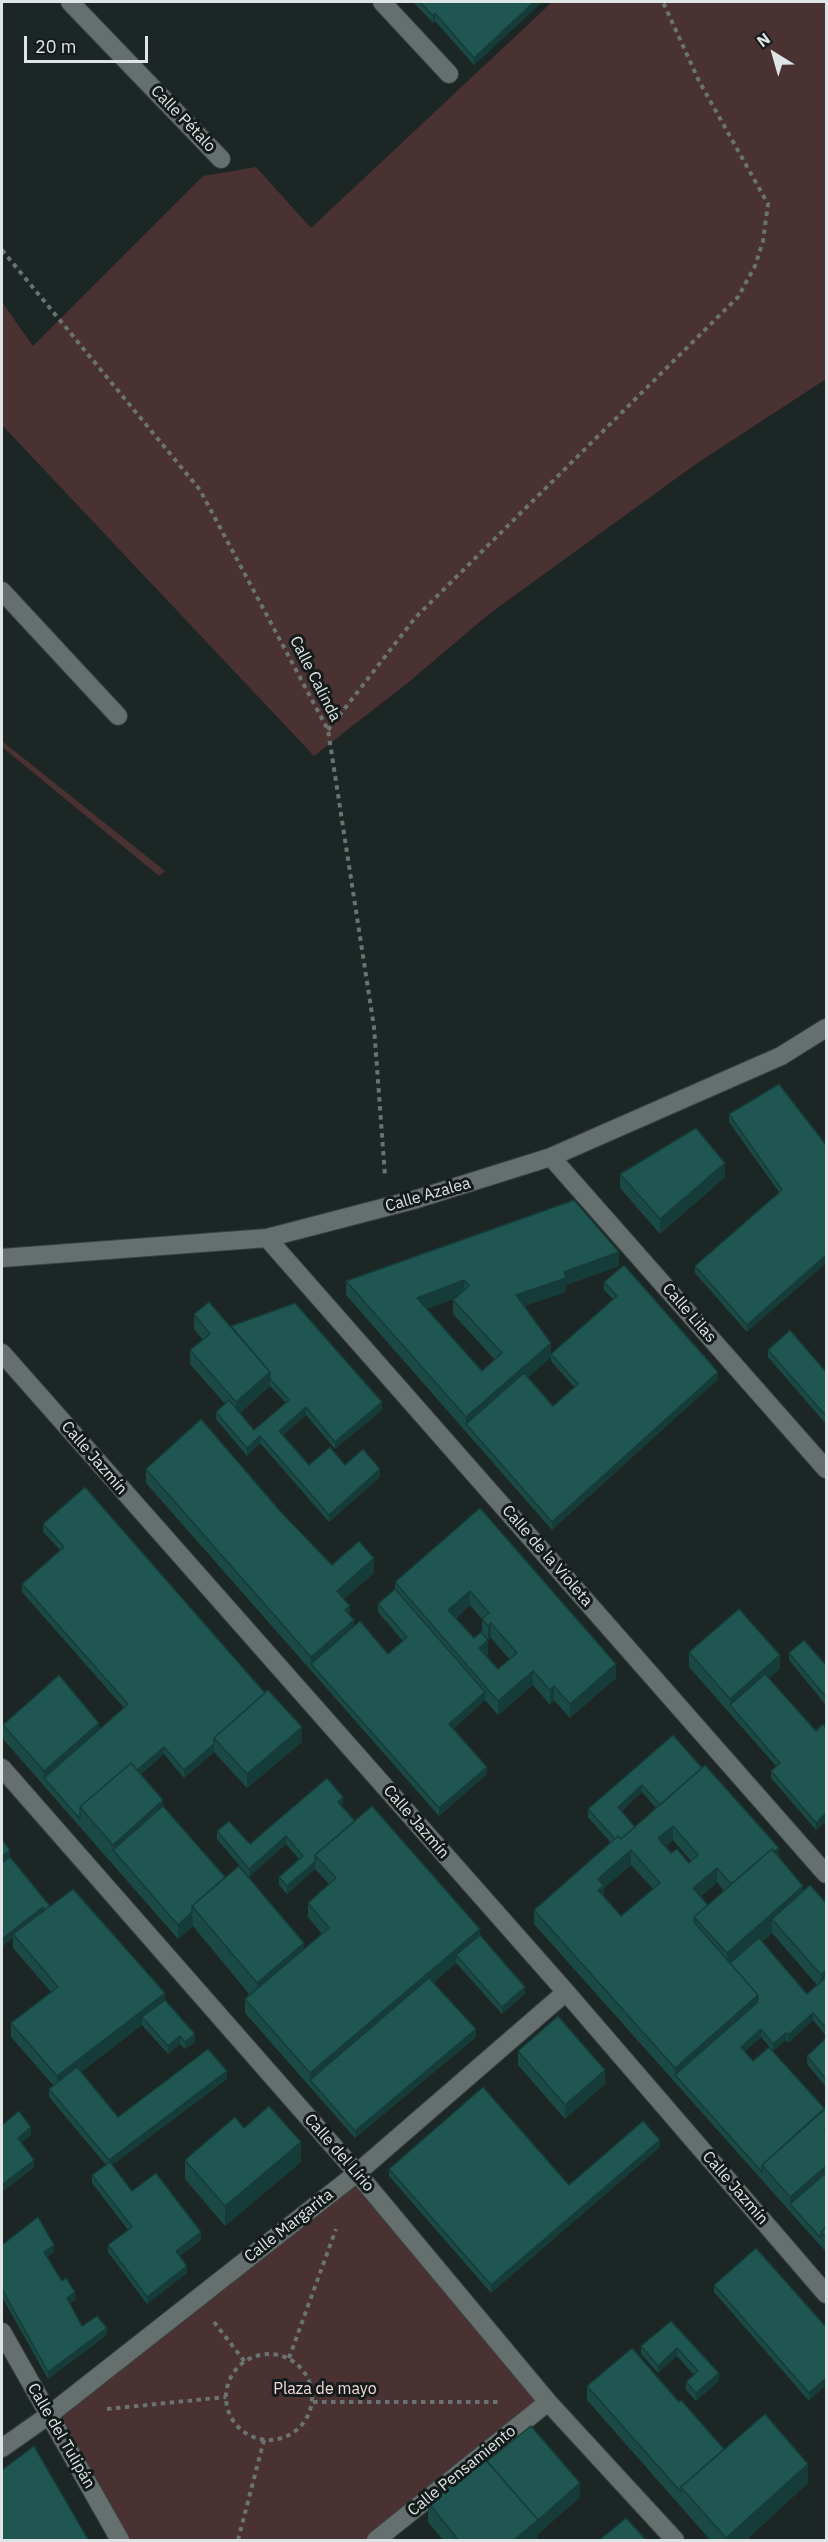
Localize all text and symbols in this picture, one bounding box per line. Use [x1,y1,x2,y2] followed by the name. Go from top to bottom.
[27,24,152,62] scale bar
[744,24,804,84] north arrow
[753,28,774,51] text: N
[35,35,77,58] text: 20 m
[146,82,220,156] street label: Calle Pétalo
[285,633,345,725] street label: Calle Calinda
[383,1174,473,1216] street label: Calle Azalea
[658,1279,720,1347] street label: Calle Lilas
[57,1417,131,1499] street label: Calle Jazmín
[498,1501,596,1611] street label: Calle de la Violeta
[379,1781,453,1863] street label: Calle Jazmín
[300,2110,378,2196] street label: Calle del Lírio
[698,2147,772,2229] street label: Calle Jazmín
[241,2185,337,2267] street label: Calle Margarita
[273,2379,377,2399] park label: Plaza de mayo
[23,2380,99,2492] street label: Calle del Tulipán
[404,2422,520,2520] street label: Calle Pensamiento

